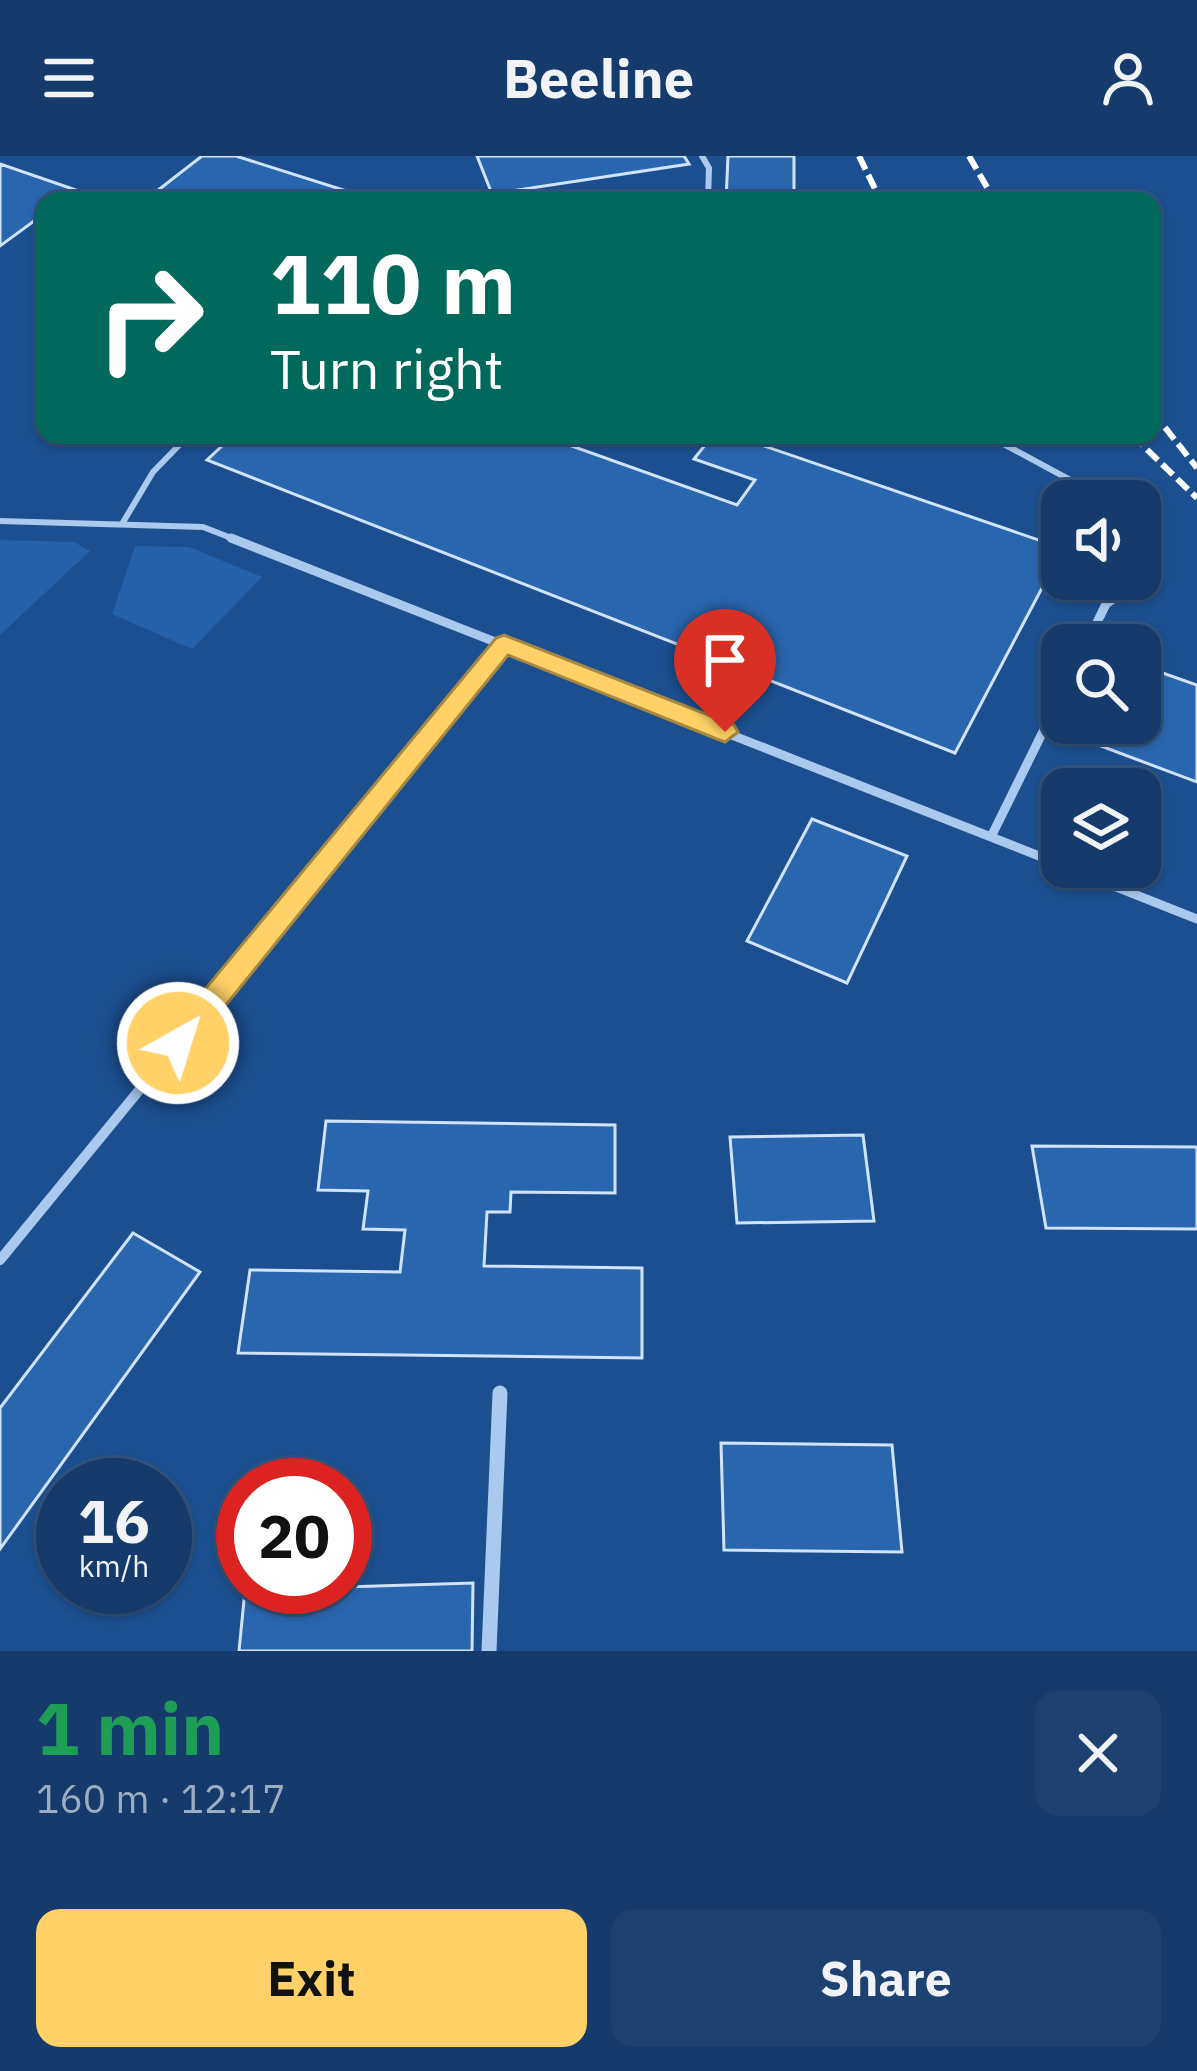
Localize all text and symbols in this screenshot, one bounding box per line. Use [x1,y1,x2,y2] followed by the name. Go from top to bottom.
[503,43,694,113] text: Beeline
[36,45,102,111] icon: menu
[1095,45,1161,111] icon: person
[270,228,516,337] text: 110 m
[72,240,228,396] icon: right
[270,334,504,404] text: Turn right
[1041,480,1161,888] map controls
[1041,480,1161,600] button: sound
[674,609,776,732] pin
[1041,624,1161,744] button: search
[692,627,758,693] icon: arrive
[1041,768,1161,888] button: layers
[115,980,241,1106] position arrow
[216,1458,372,1614] speed limit sign: 20
[78,1481,150,1560] text: 16
[79,1546,149,1585] text: km/h
[36,1681,224,1775] text: 1 min
[1035,1690,1161,1816] button: close
[36,1773,286,1824] text: 160 m · 12:17
[36,1909,587,2047] button: Exit
[611,1909,1161,2047] button: Share

